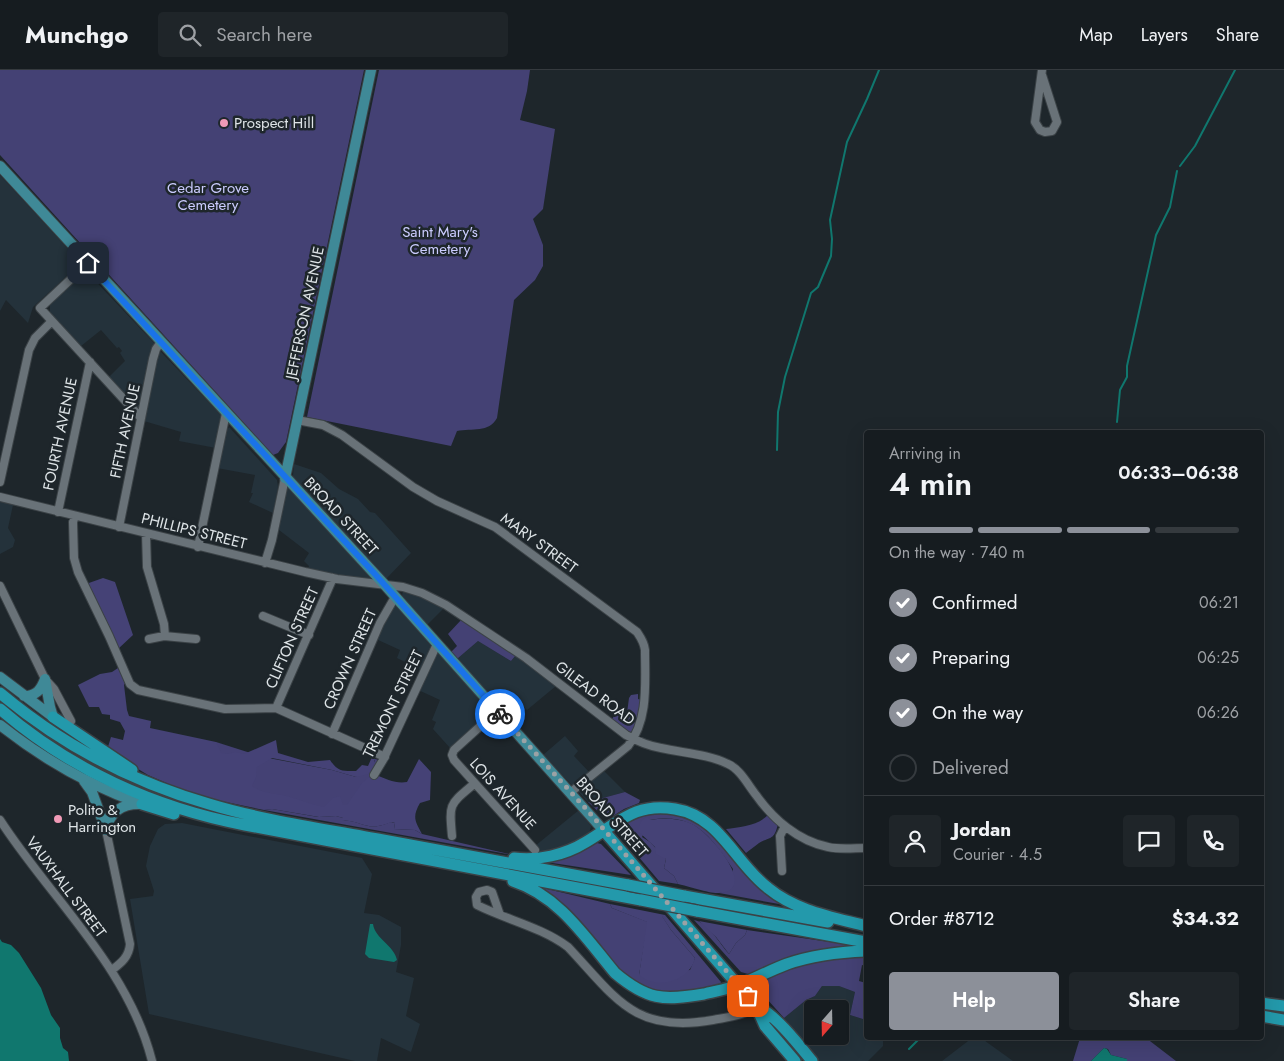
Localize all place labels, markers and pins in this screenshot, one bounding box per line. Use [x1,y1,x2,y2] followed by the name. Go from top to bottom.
[234,112,314,134] place label: Prospect Hill
[218,117,230,129] marker: Prospect Hill
[67,242,109,284] pin
[68,799,136,838] place label: Polito & Harrington
[52,813,64,825] marker: Polito & Harrington
[727,975,769,1017] pin

